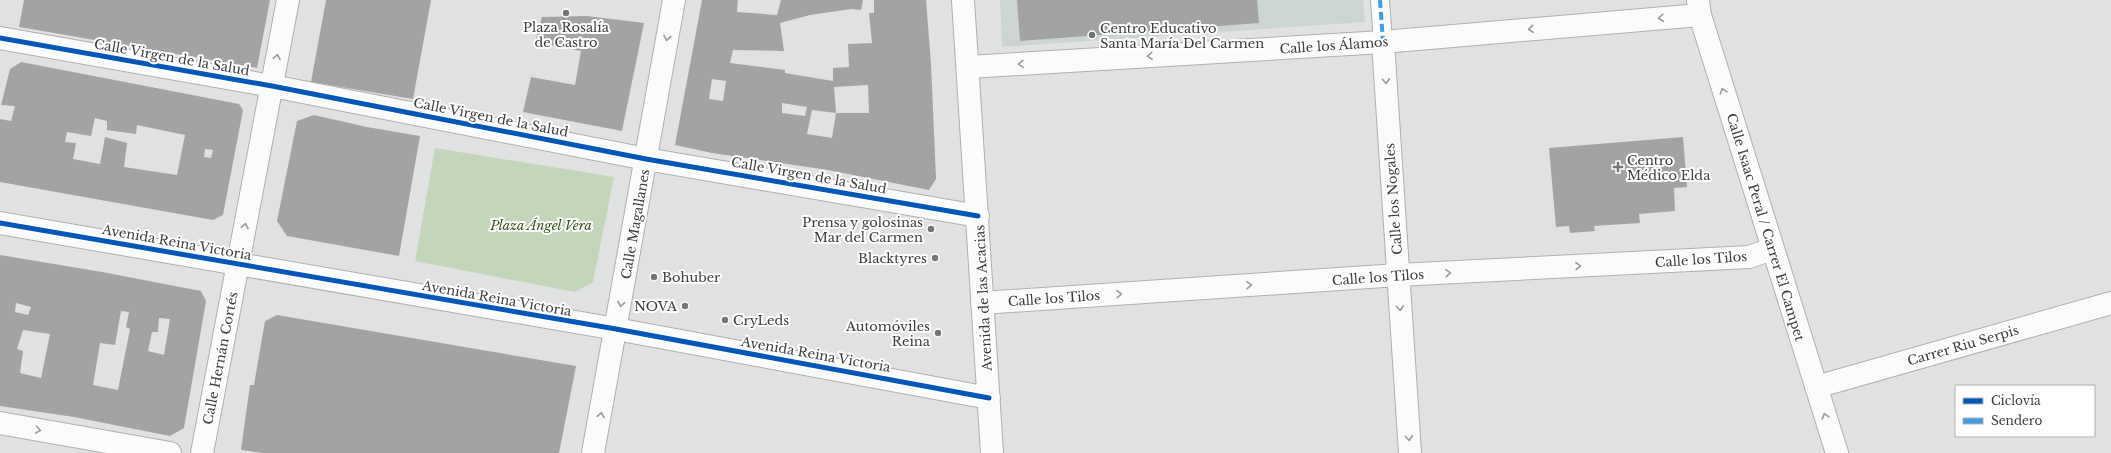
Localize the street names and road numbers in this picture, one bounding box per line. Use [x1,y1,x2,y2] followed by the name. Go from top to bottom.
[1279,33,1389,58] street label: Calle los Álamos
[93,35,251,80] street label: Calle Virgen de la Salud
[412,94,570,141] street label: Calle Virgen de la Salud
[1723,111,1808,343] street label: Calle Isaac Peral / Carrer El Campet
[1381,142,1406,255] street label: Calle los Nogales
[730,153,888,198] street label: Calle Virgen de la Salud
[617,168,654,281] street label: Calle Magallanes
[100,221,254,264] street label: Avenida Reina Victoria
[971,224,996,372] street label: Avenida de las Acacias
[1654,248,1748,271] street label: Calle los Tilos
[1331,266,1425,289] street label: Calle los Tilos
[420,277,574,320] street label: Avenida Reina Victoria
[1007,287,1101,310] street label: Calle los Tilos
[199,290,242,426] street label: Calle Hernán Cortés
[1905,321,2021,370] street label: Carrer Riu Serpis
[739,333,893,376] street label: Avenida Reina Victoria

